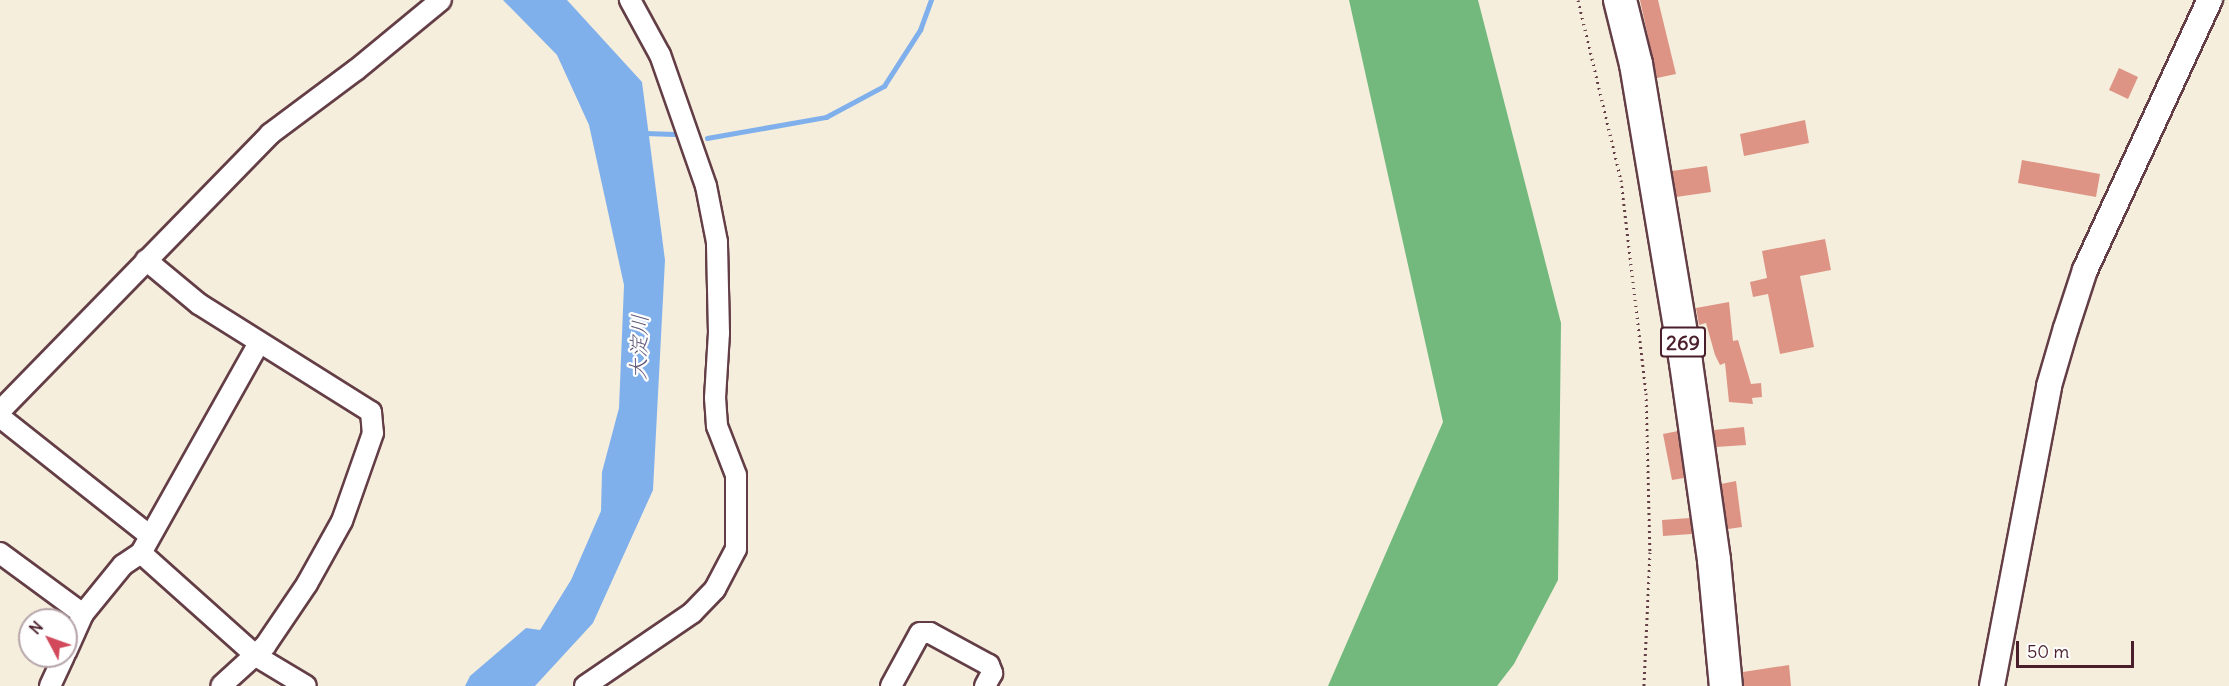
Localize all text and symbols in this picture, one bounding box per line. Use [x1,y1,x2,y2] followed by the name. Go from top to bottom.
[625,314,653,380] water label: 大淀川
[1659,325,1707,359] road number: 269
[18,608,78,668] north arrow
[25,617,47,638] text: N
[2019,629,2138,667] scale bar
[2027,640,2069,663] text: 50 m

